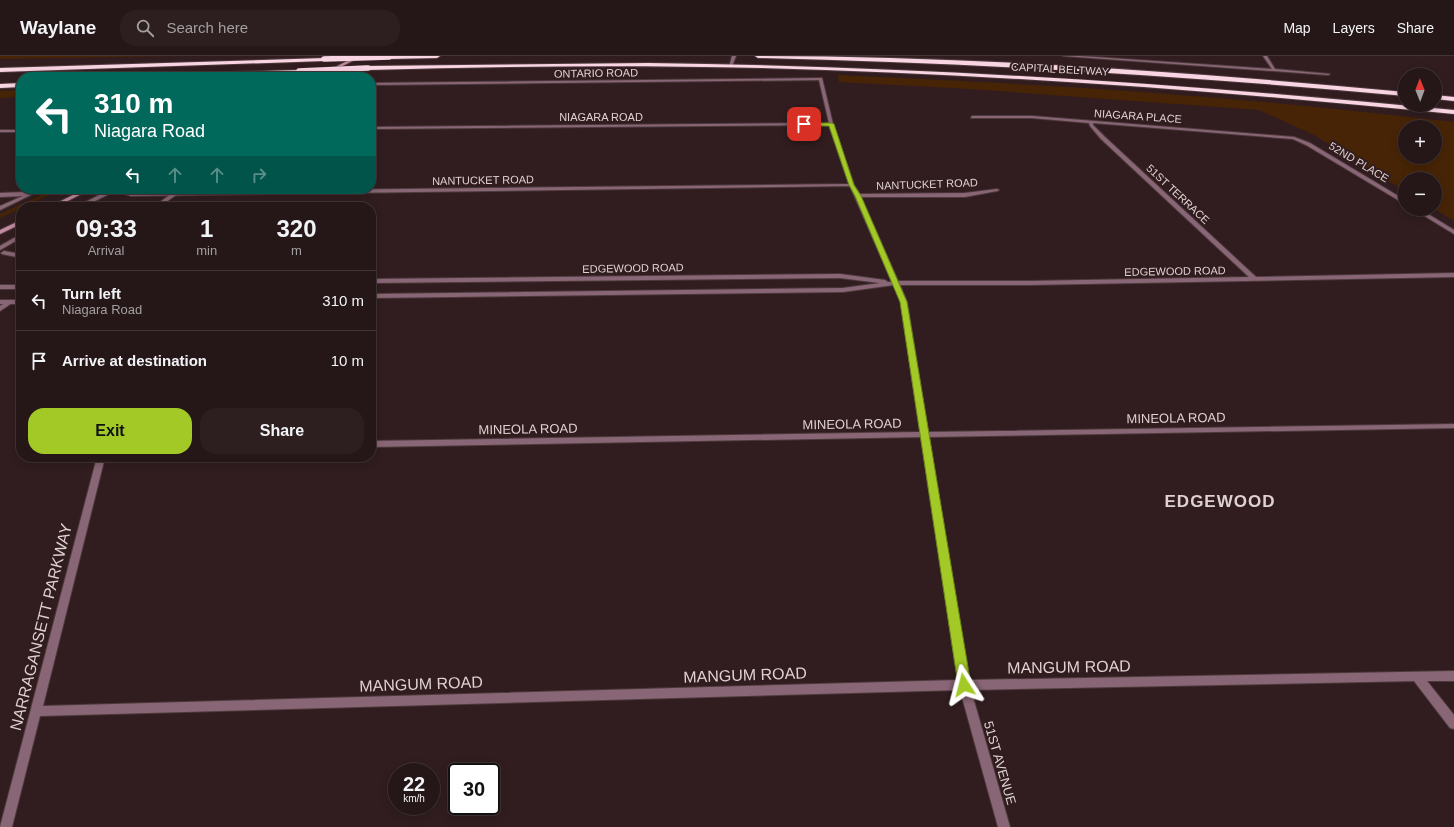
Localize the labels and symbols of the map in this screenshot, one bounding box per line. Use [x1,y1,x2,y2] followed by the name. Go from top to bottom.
[1011,60,1110,78] street label: CAPITAL BELTWAY
[554,66,638,80] street label: ONTARIO ROAD
[1398,68,1442,112] north arrow
[787,107,821,141] pin
[1094,107,1182,125] street label: NIAGARA PLACE
[559,111,643,123] street label: NIAGARA ROAD
[1327,140,1391,184] street label: 52ND PLACE
[1144,162,1212,226] street label: 51ST TERRACE
[432,173,534,187] street label: NANTUCKET ROAD
[876,176,978,192] street label: NANTUCKET ROAD
[582,261,684,275] street label: EDGEWOOD ROAD
[1124,264,1226,278] street label: EDGEWOOD ROAD
[1126,410,1226,426] street label: MINEOLA ROAD
[802,416,902,432] street label: MINEOLA ROAD
[478,421,578,437] street label: MINEOLA ROAD
[1165,492,1275,511] district label: EDGEWOOD
[7,521,75,732] street label: NARRAGANSETT PARKWAY
[1007,657,1131,677] street label: MANGUM ROAD
[683,664,807,686] street label: MANGUM ROAD
[943,664,985,706] position arrow
[359,673,483,695] street label: MANGUM ROAD
[981,719,1019,807] street label: 51ST AVENUE
[448,763,500,815] speed limit sign: 30

